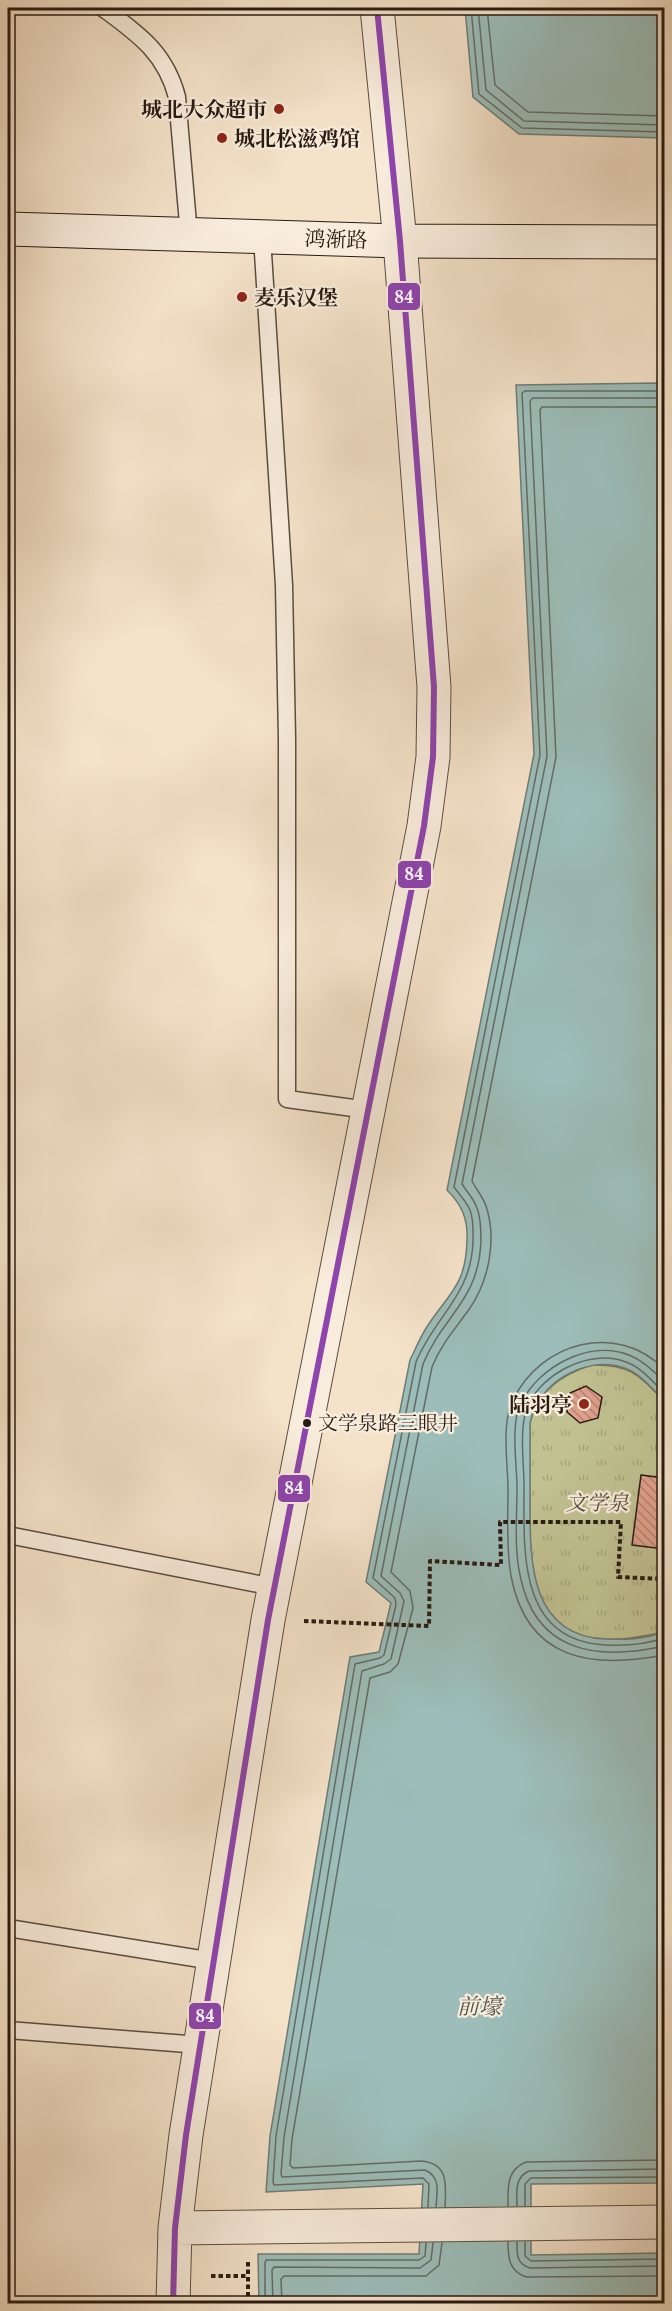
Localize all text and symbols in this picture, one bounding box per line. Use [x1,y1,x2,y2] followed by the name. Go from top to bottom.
[141,97,267,122] place label: 城北大众超市
[272,102,286,116] marker: 城北大众超市
[234,126,360,151] place label: 城北松滋鸡馆
[215,131,229,145] marker: 城北松滋鸡馆
[304,225,368,253] street label: 鸿渐路
[387,282,421,311] line badge: 84
[254,285,338,310] place label: 麦乐汉堡
[394,287,414,307] text: 84
[235,290,249,304] marker: 麦乐汉堡
[397,860,432,889] line badge: 84
[404,864,424,884] text: 84
[509,1392,572,1417] place label: 陆羽亭
[577,1397,591,1411] marker: 陆羽亭
[318,1411,458,1435] place label: 文学泉路三眼井
[301,1417,313,1429] marker: 文学泉路三眼井
[277,1474,311,1503] line badge: 84
[284,1478,304,1498] text: 84
[566,1490,629,1515] park label: 文学泉
[457,1993,505,2020] water label: 前壕
[188,2002,222,2030] line badge: 84
[195,2006,215,2026] text: 84

